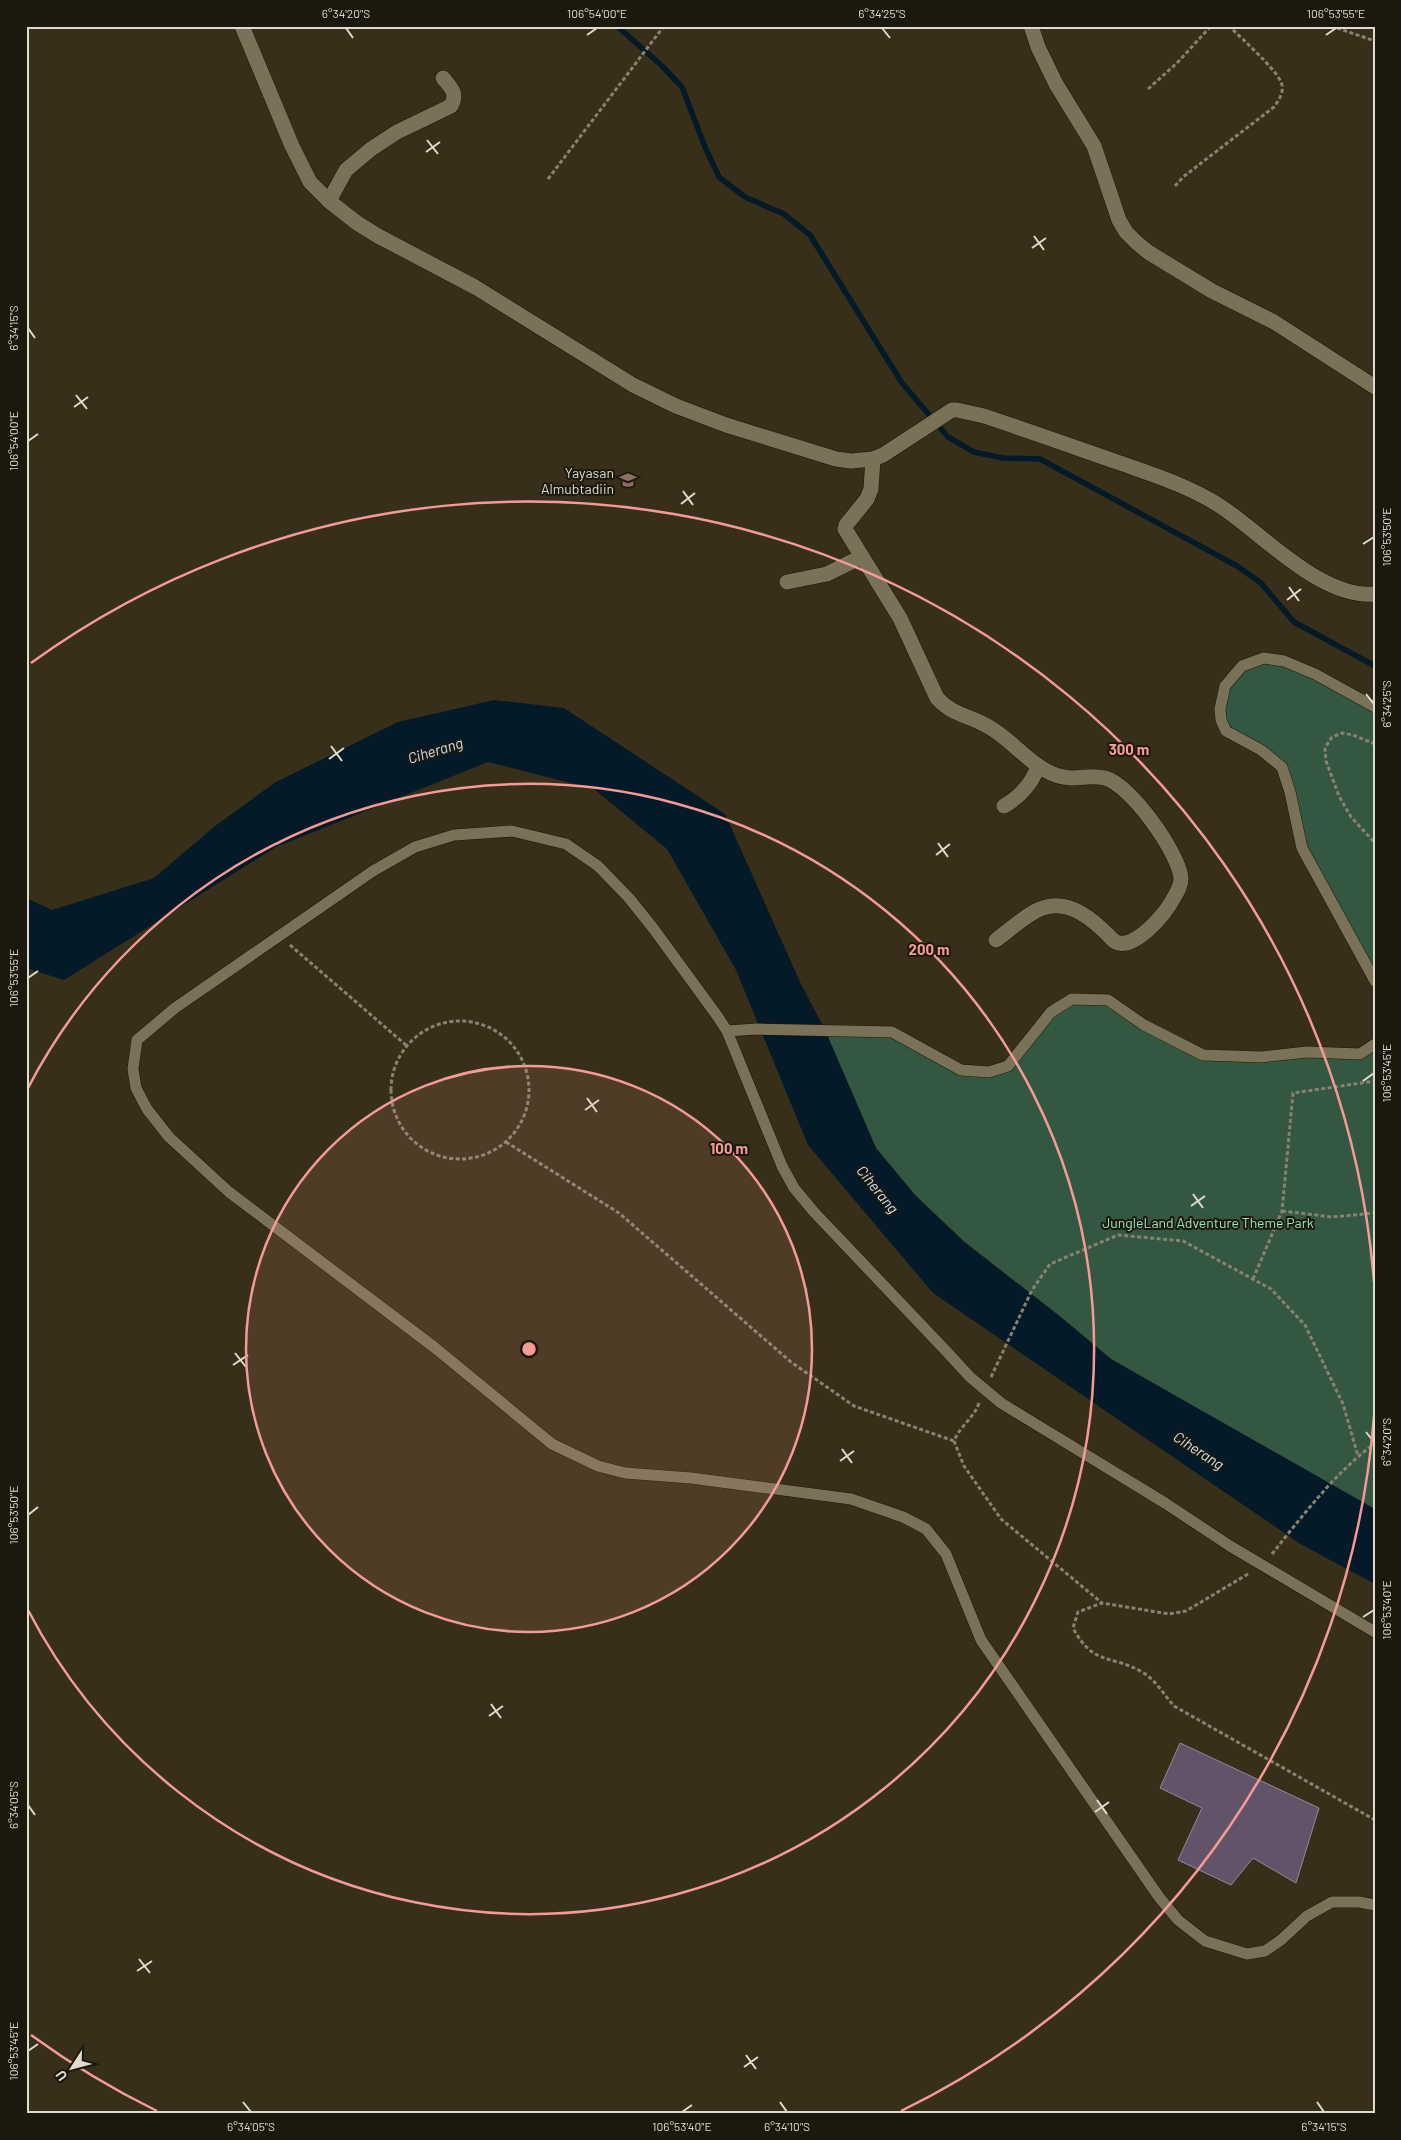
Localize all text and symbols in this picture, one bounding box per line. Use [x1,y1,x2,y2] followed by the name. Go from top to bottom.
[322,6,370,20] text: 6°34'20"S
[567,6,627,20] text: 106°54'00"E
[858,6,906,20] text: 6°34'25"S
[1307,6,1365,20] text: 106°53'55"E
[6,305,20,351] text: 6°34'15"S
[6,411,20,471] text: 106°54'00"E
[541,464,614,497] place label: Yayasan Almubtadiin
[618,470,638,490] school or university icon: Yayasan Almubtadiin
[1379,507,1393,567] text: 106°53'50"E
[1379,680,1393,728] text: 6°34'25"S
[405,733,465,767] water label: Ciherang
[1109,740,1149,758] text: 300 m
[908,940,950,958] text: 200 m
[6,949,20,1007] text: 106°53'55"E
[1379,1044,1393,1102] text: 106°53'45"E
[710,1139,748,1157] text: 100 m
[853,1161,903,1217] water label: Ciherang
[1102,1214,1314,1231] park label: JungleLand Adventure Theme Park
[520,1340,538,1358] centre of rings
[1379,1418,1393,1466] text: 6°34'20"S
[1170,1427,1228,1473] water label: Ciherang
[6,1485,20,1545] text: 106°53'50"E
[1379,1580,1393,1640] text: 106°53'40"E
[6,1781,20,1829] text: 6°34'05"S
[6,2022,20,2080] text: 106°53'45"E
[48,2042,98,2092] north arrow
[52,2067,71,2084] text: U
[227,2119,275,2133] text: 6°34'05"S
[652,2119,712,2133] text: 106°53'40"E
[764,2119,810,2133] text: 6°34'10"S
[1301,2119,1347,2133] text: 6°34'15"S

